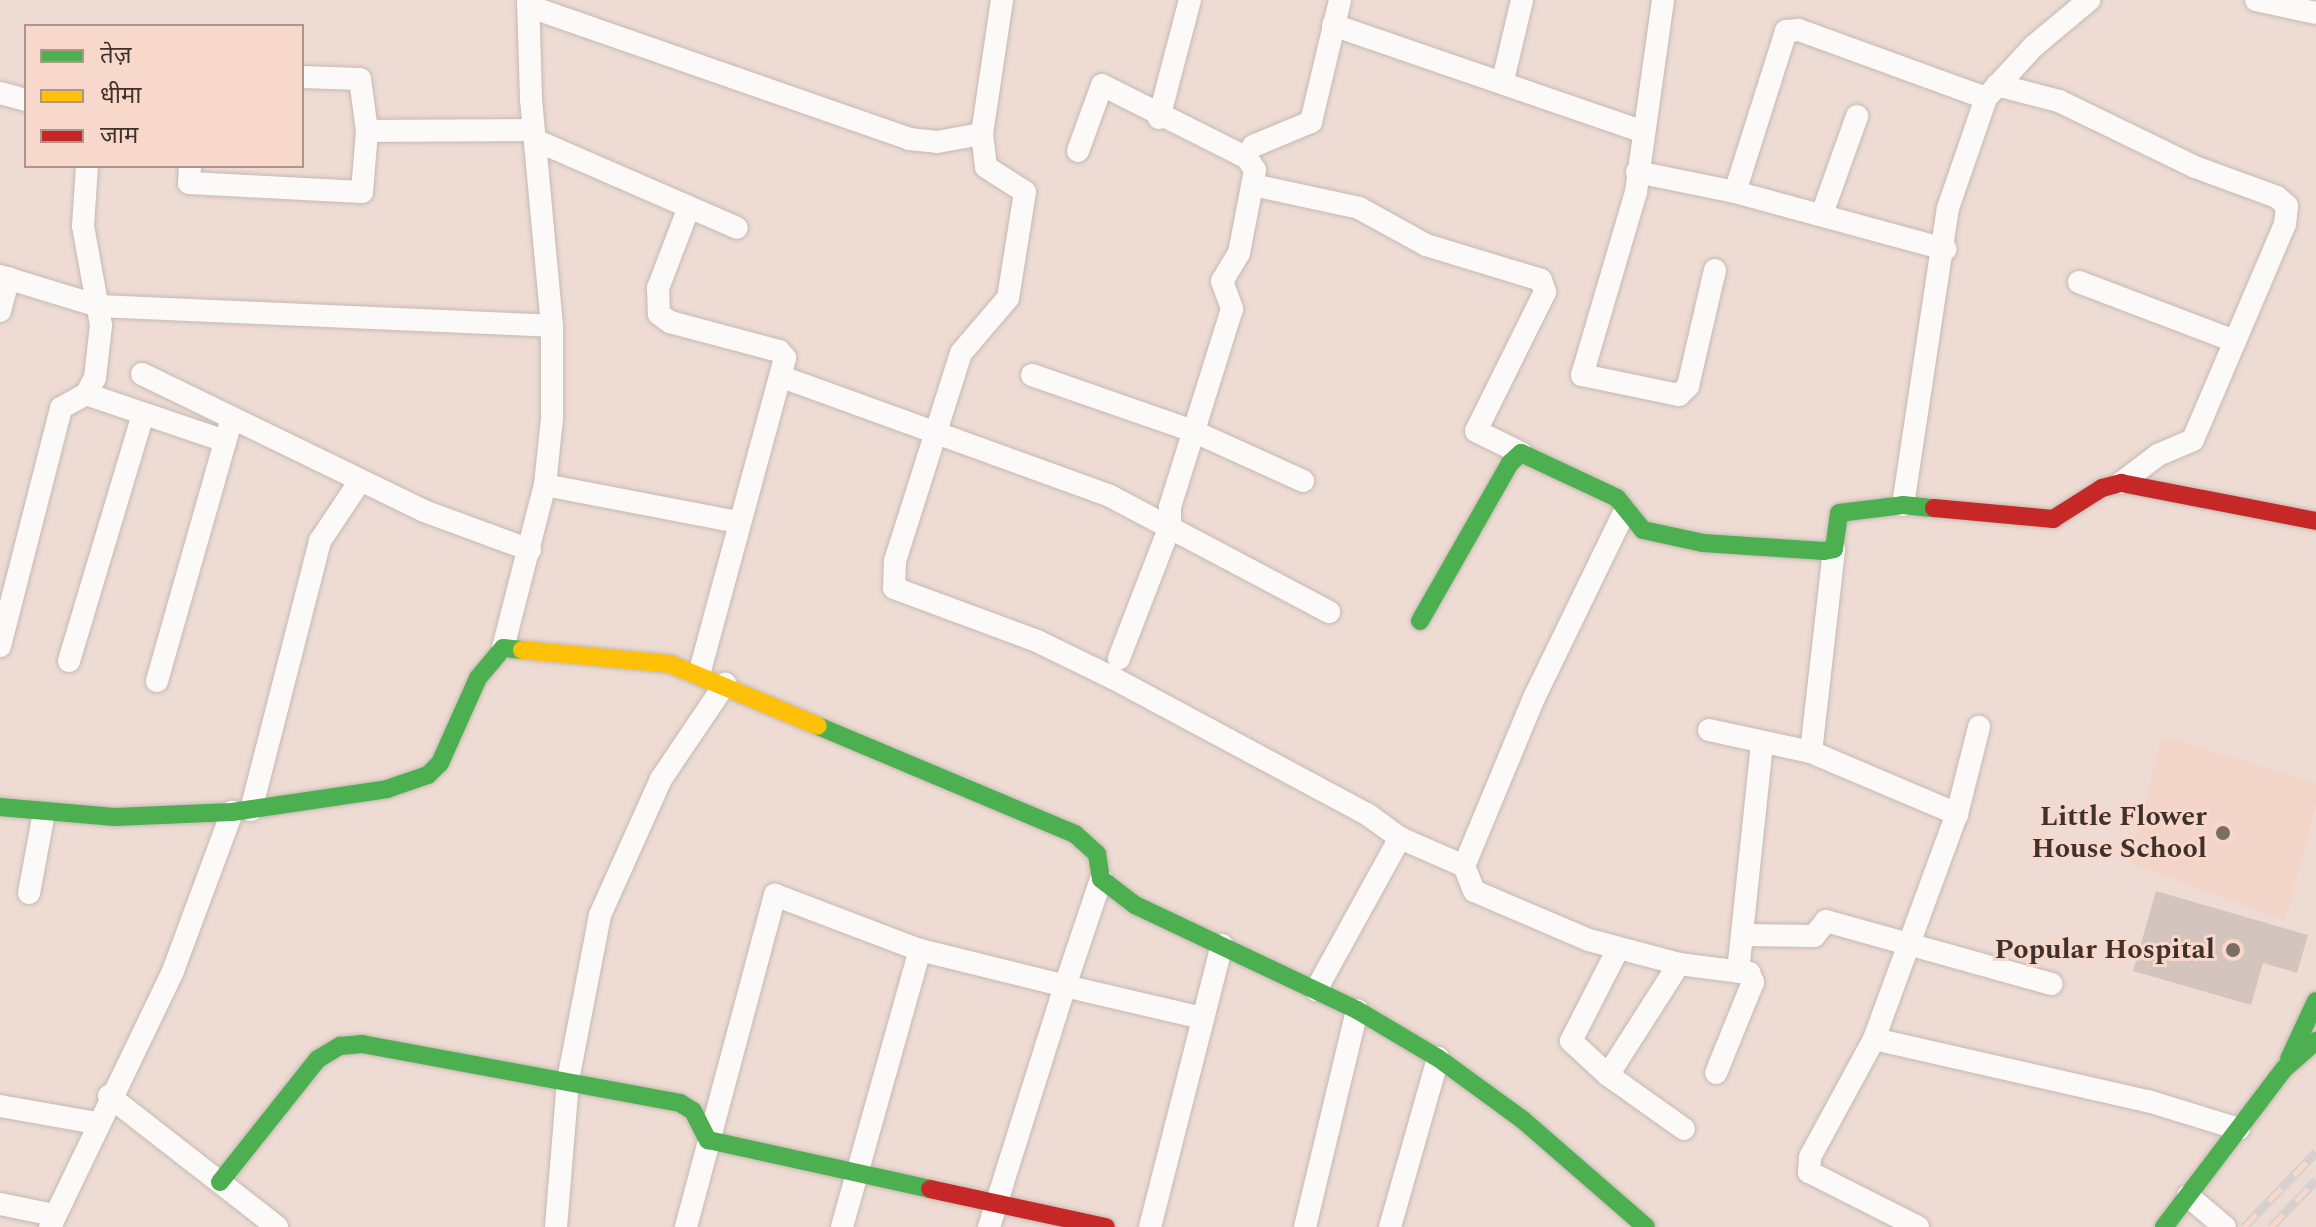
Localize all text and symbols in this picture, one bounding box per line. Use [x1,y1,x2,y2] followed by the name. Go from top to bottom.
[24,24,304,168] legend
[100,38,132,74] text: तेज़
[100,78,142,114] text: धीमा
[100,118,138,154] text: जाम
[2031,800,2207,866] place label: Little Flower House School
[2214,824,2232,842] marker: Little Flower House School
[1994,933,2215,967] place label: Popular Hospital
[2222,939,2244,961] marker: Popular Hospital

